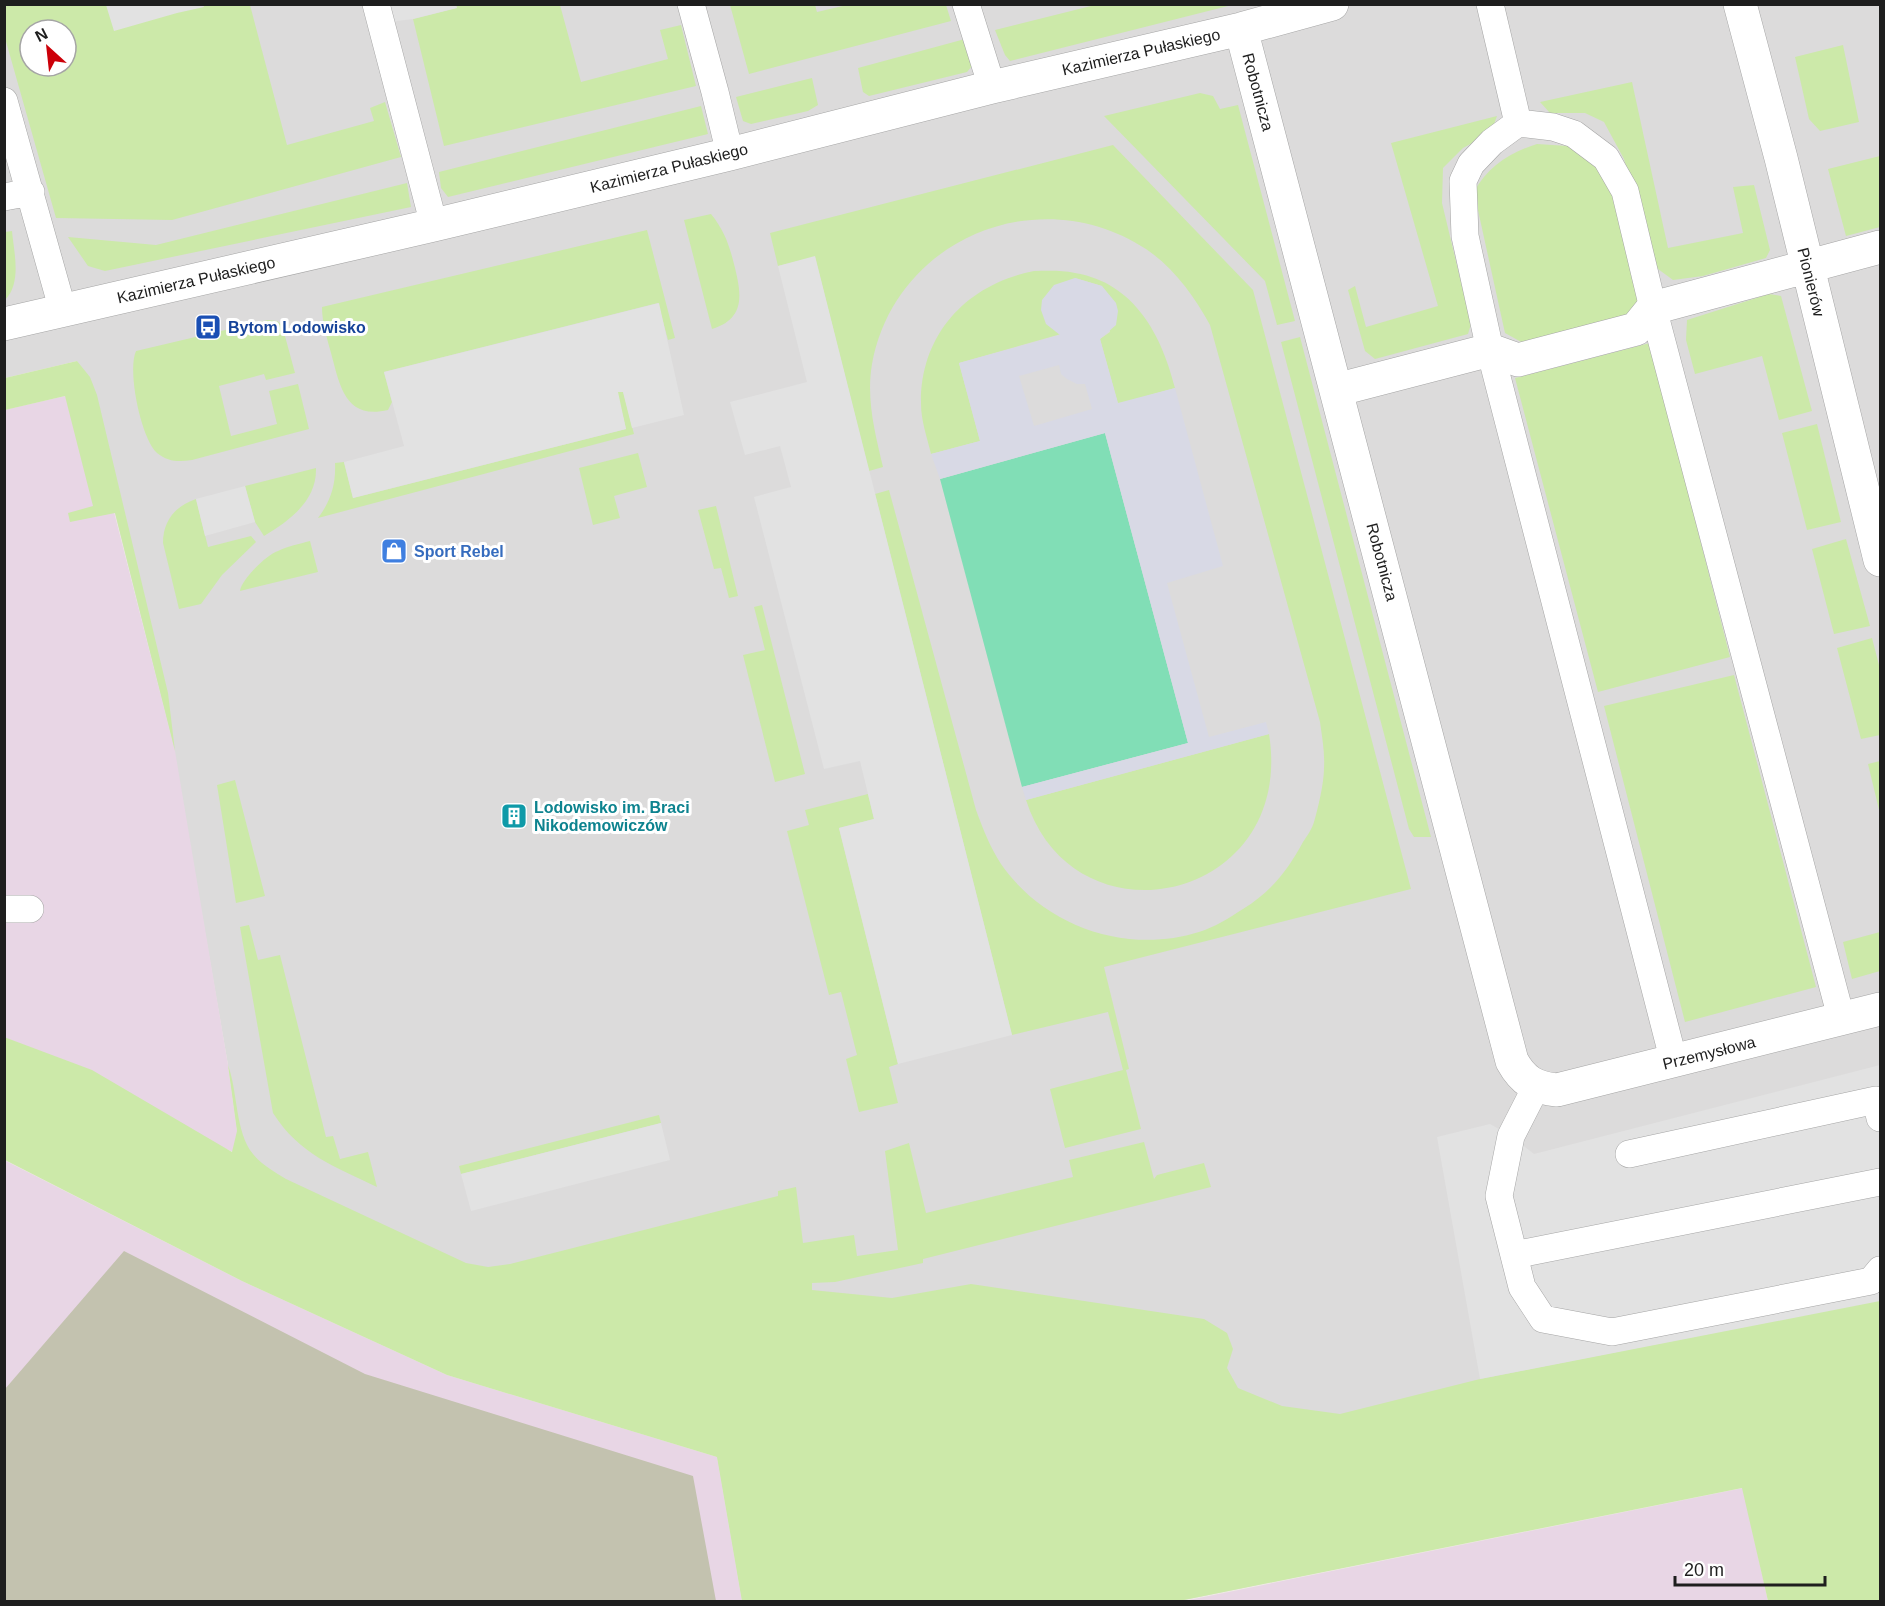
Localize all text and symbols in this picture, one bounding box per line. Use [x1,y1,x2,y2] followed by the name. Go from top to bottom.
[18,18,78,78] north arrow
[32,25,50,45] text: N
[1060,25,1222,78] street label: Kazimierza Pułaskiego
[1239,51,1277,133] street label: Robotnicza
[588,140,750,196] street label: Kazimierza Pułaskiego
[1794,246,1828,319] street label: Pionierów
[115,253,277,306] street label: Kazimierza Pułaskiego
[193,312,223,342] bus stop icon: Bytom Lodowisko
[228,319,366,336] place label: Bytom Lodowisko
[1363,521,1401,603] street label: Robotnicza
[379,536,409,566] shop icon: Sport Rebel
[414,543,504,560] place label: Sport Rebel
[534,799,690,834] place label: Lodowisko im. Braci Nikodemowiczów
[499,801,529,831] building icon: Lodowisko im. Braci Nikodemowiczów
[1661,1033,1757,1073] street label: Przemysłowa
[1675,1549,1825,1587] scale bar
[1684,1560,1724,1580] text: 20 m

